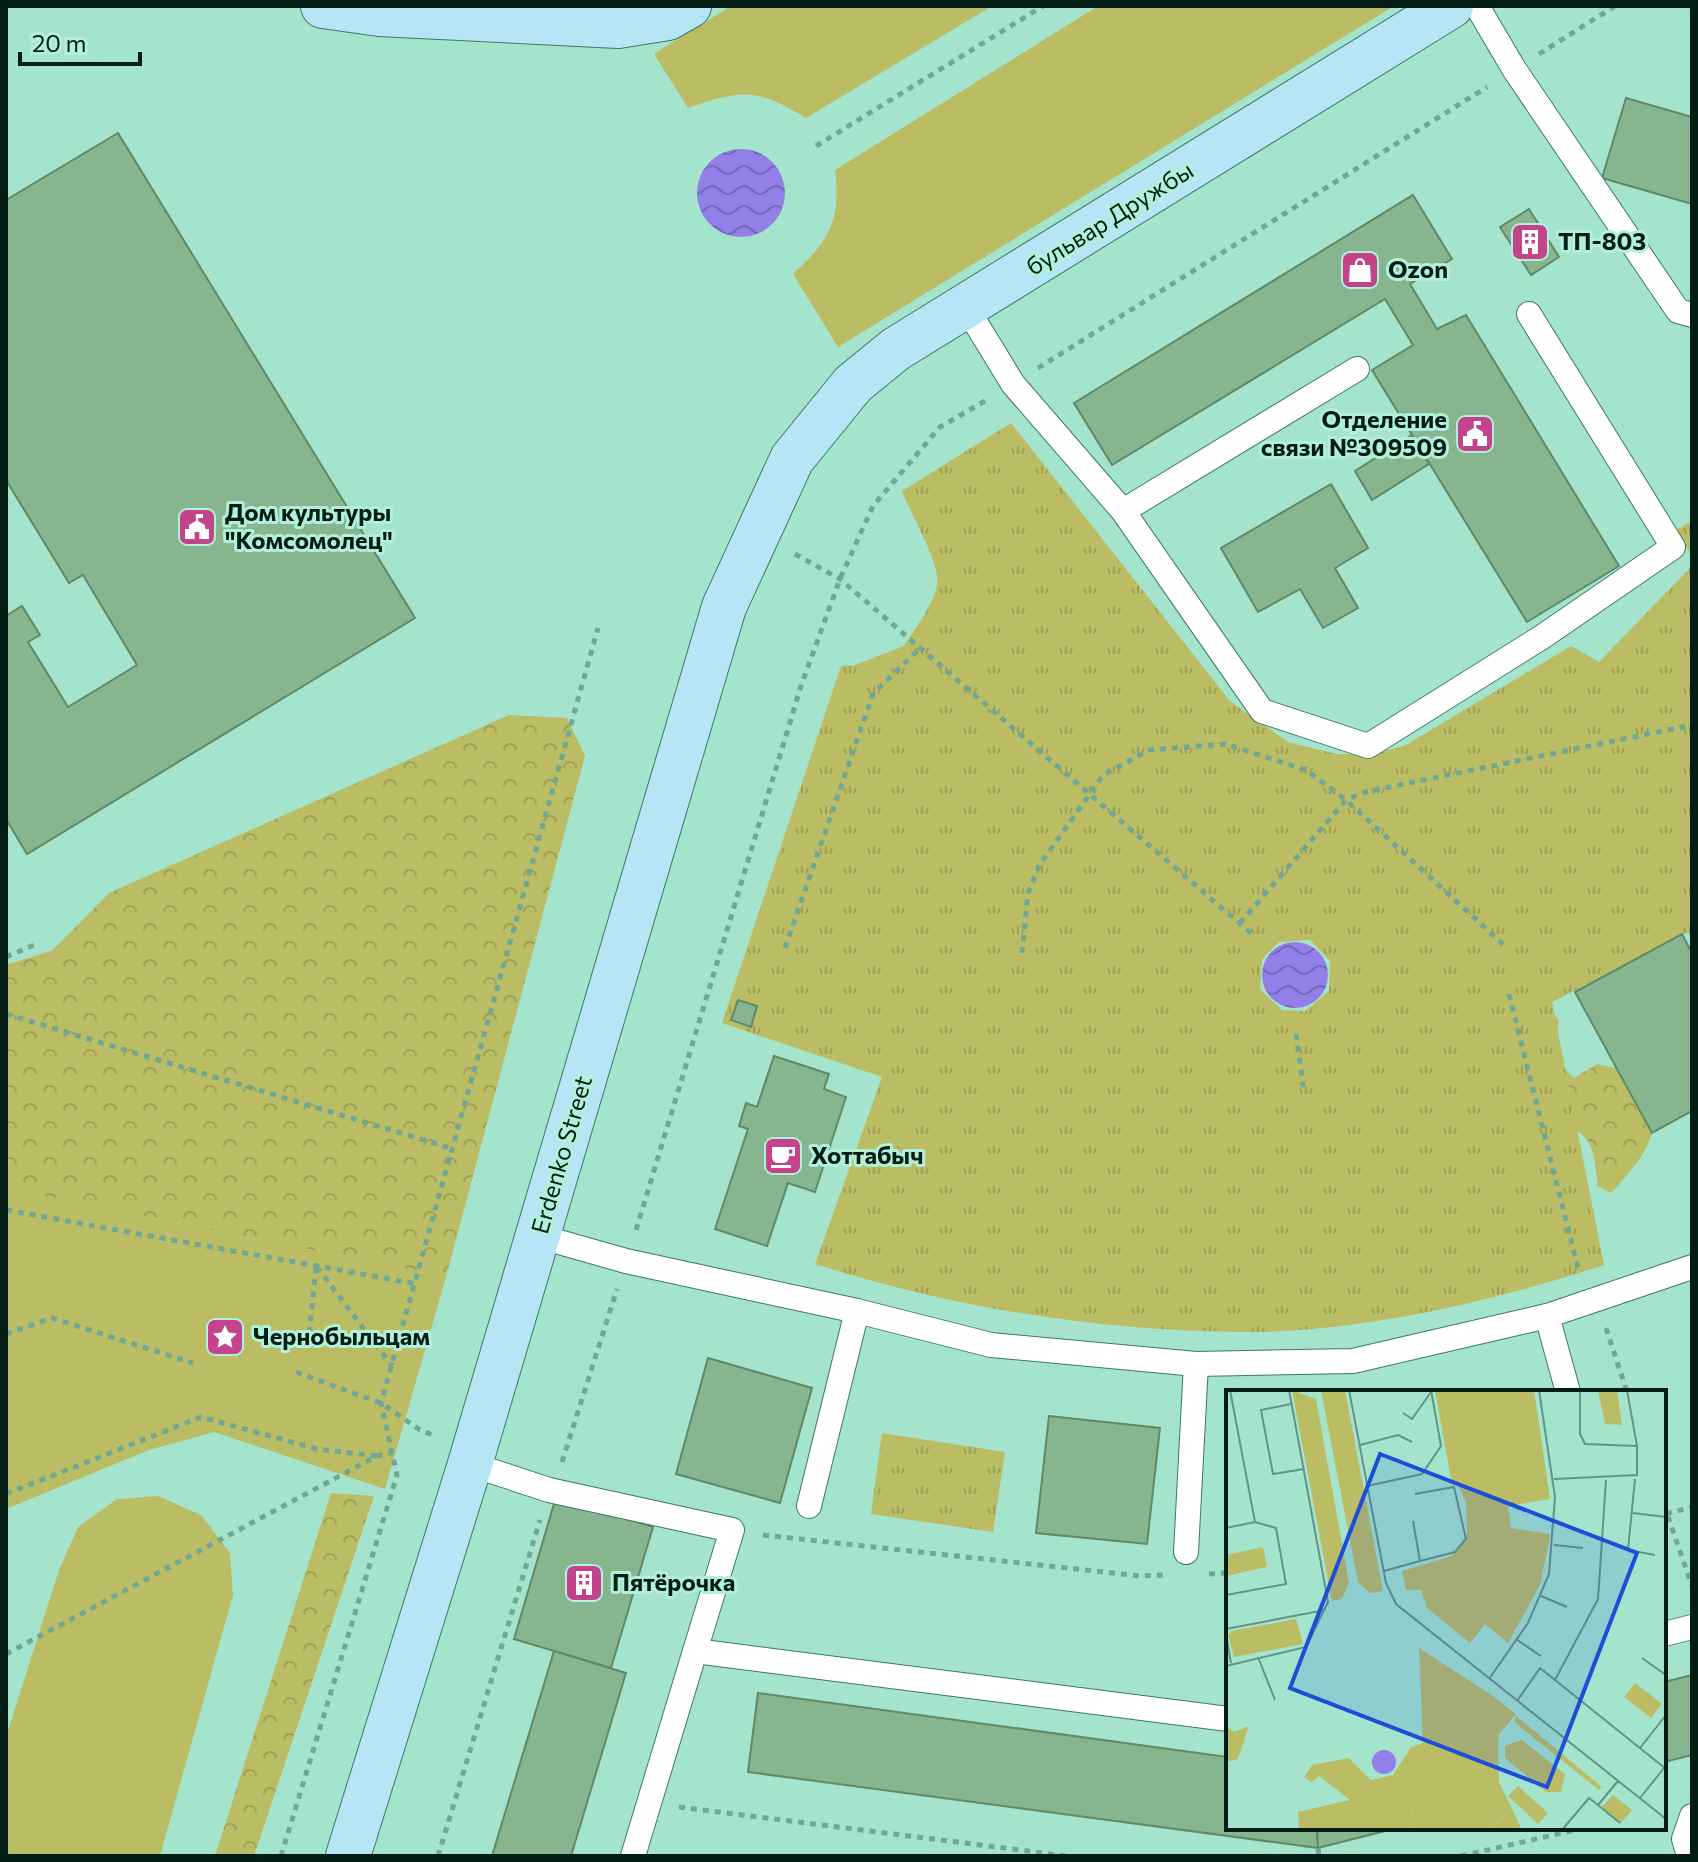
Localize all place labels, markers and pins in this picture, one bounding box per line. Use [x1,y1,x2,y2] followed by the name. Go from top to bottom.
[1509,221,1551,263] building icon: ТП-803
[1558,226,1646,255] place label: ТП-803
[1339,249,1381,291] shop icon: Ozon
[1388,254,1448,283] place label: Ozon
[1261,404,1447,461] place label: Отделение связи №309509
[1454,413,1496,455] public building icon: Отделение связи №309509
[225,497,393,554] place label: Дом культуры "Комсомолец"
[176,506,218,548] public building icon: Дом культуры "Комсомолец"
[762,1135,804,1177] cafe icon: Хоттабыч
[811,1140,923,1169] place label: Хоттабыч
[204,1316,246,1358] place icon: Чернобыльцам
[253,1321,430,1350] place label: Чернобыльцам
[563,1562,605,1604] building icon: Пятёрочка
[612,1567,735,1596] place label: Пятёрочка

